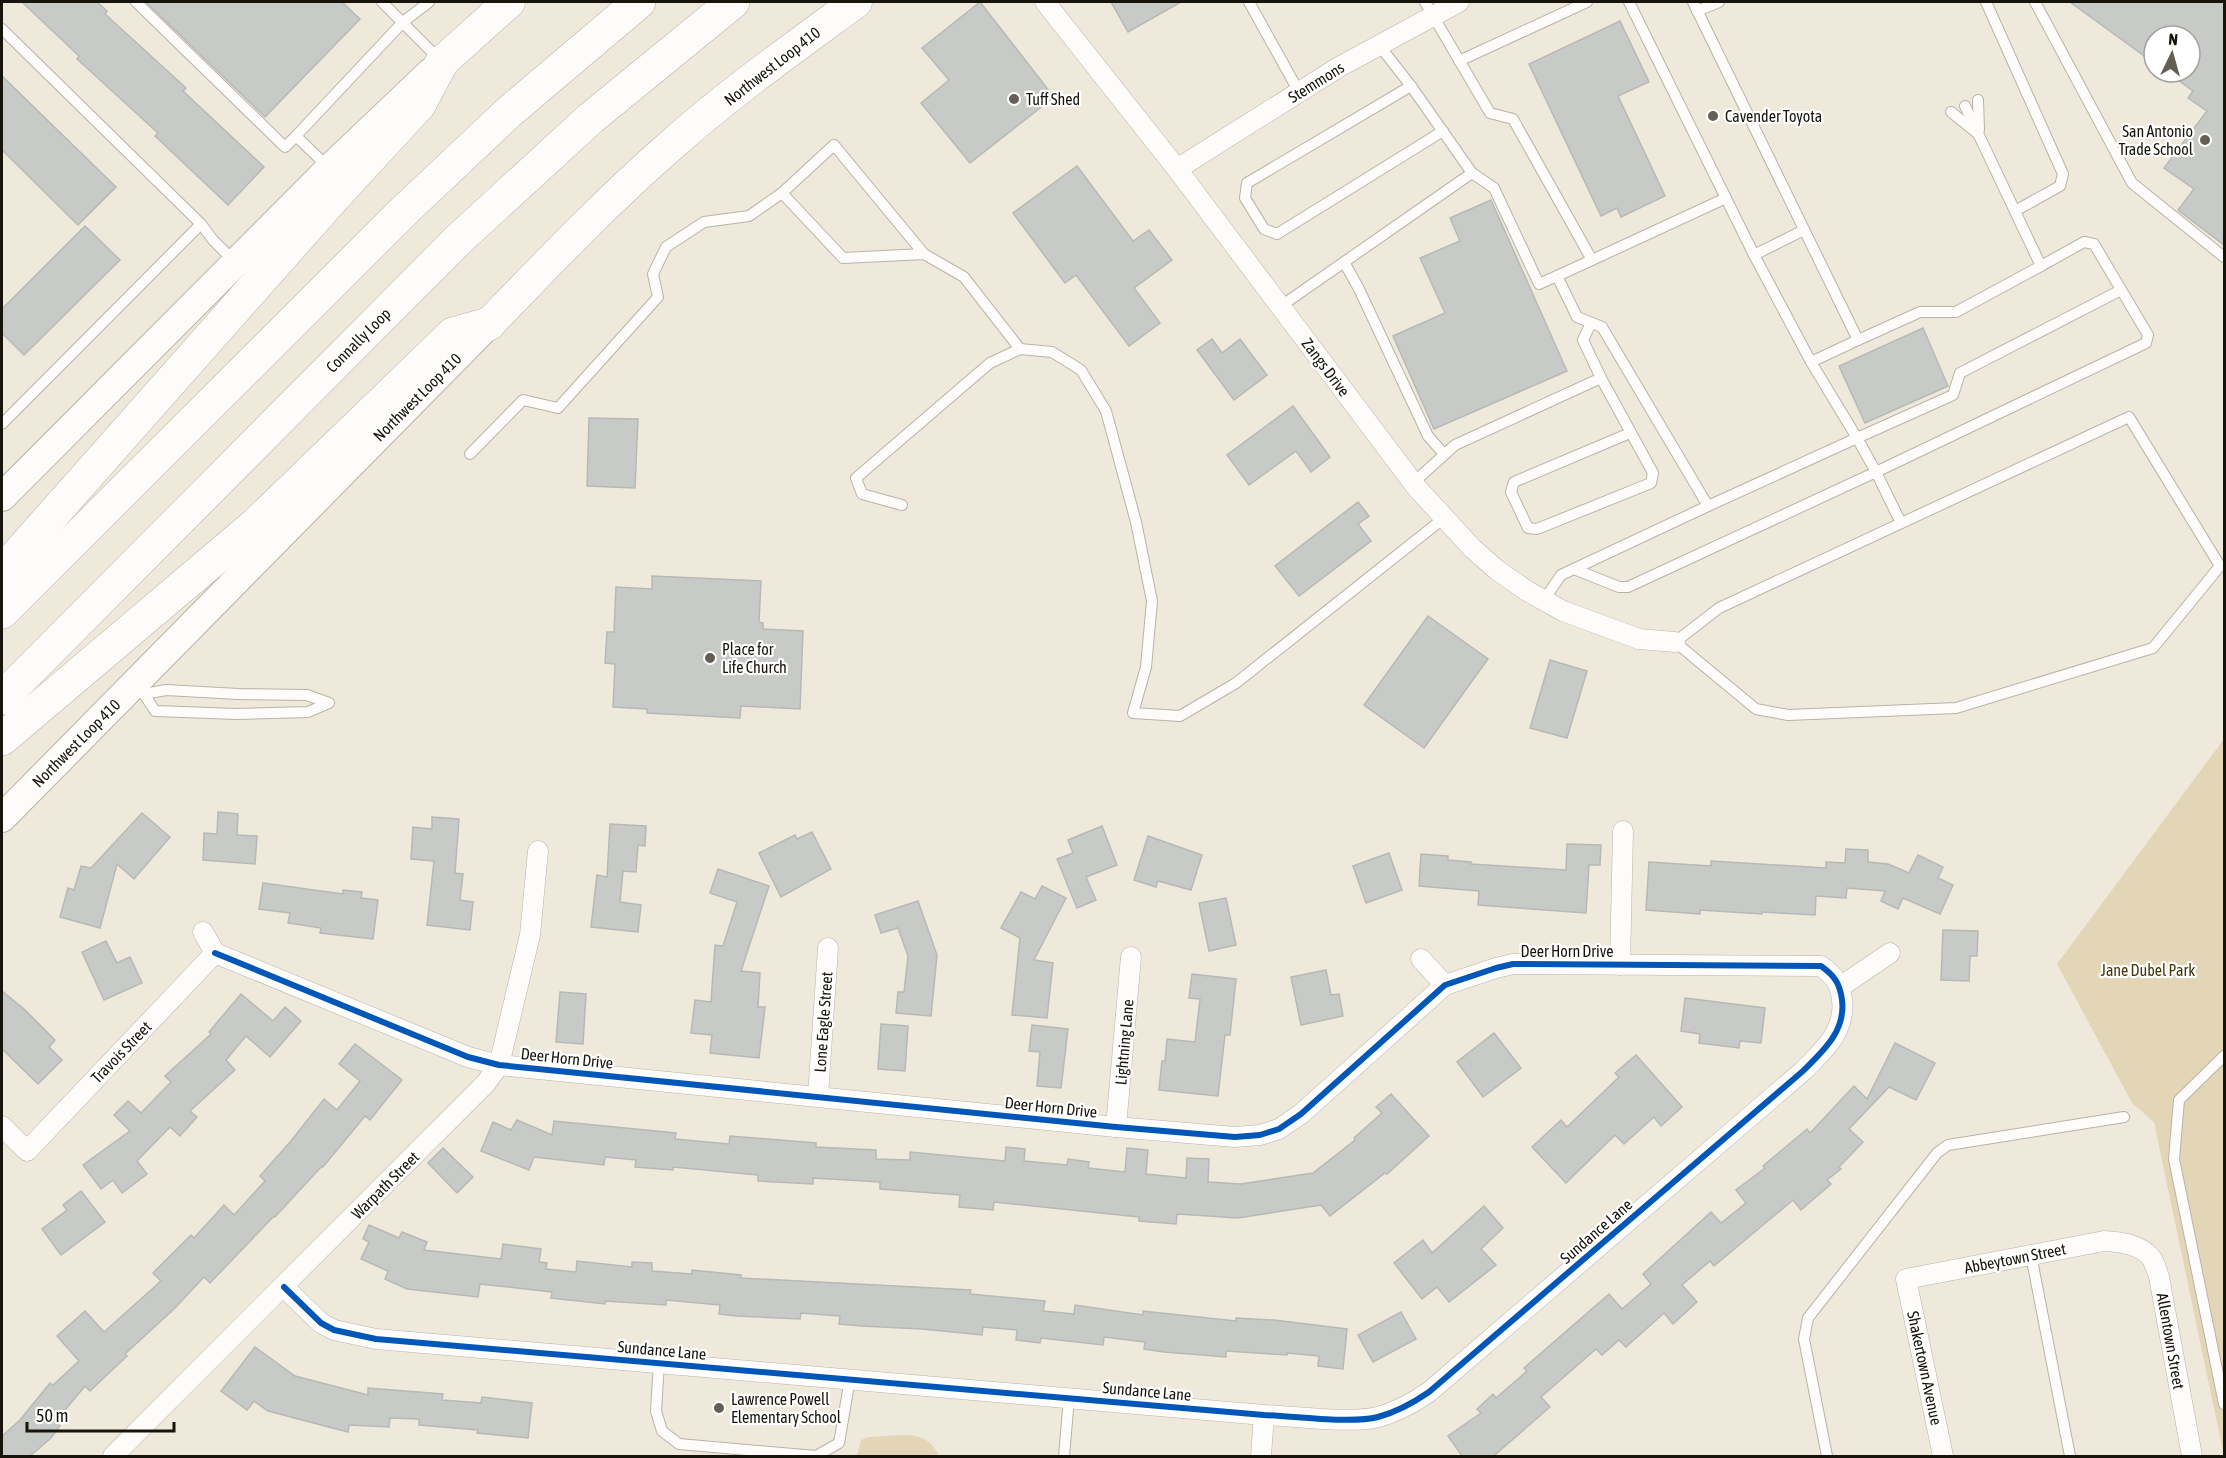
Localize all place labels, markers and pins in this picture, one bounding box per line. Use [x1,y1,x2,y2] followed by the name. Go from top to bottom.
[1026,90,1080,108] place label: Tuff Shed
[1007,92,1021,106] marker: Tuff Shed
[1725,107,1822,126] place label: Cavender Toyota
[1706,109,1720,123] marker: Cavender Toyota
[2118,122,2194,158] place label: San Antonio Trade School
[2198,133,2212,147] marker: San Antonio Trade School
[722,640,787,676] place label: Place for Life Church
[703,651,717,665] marker: Place for Life Church
[731,1390,842,1427] place label: Lawrence Powell Elementary School
[712,1401,726,1415] marker: Lawrence Powell Elementary School

